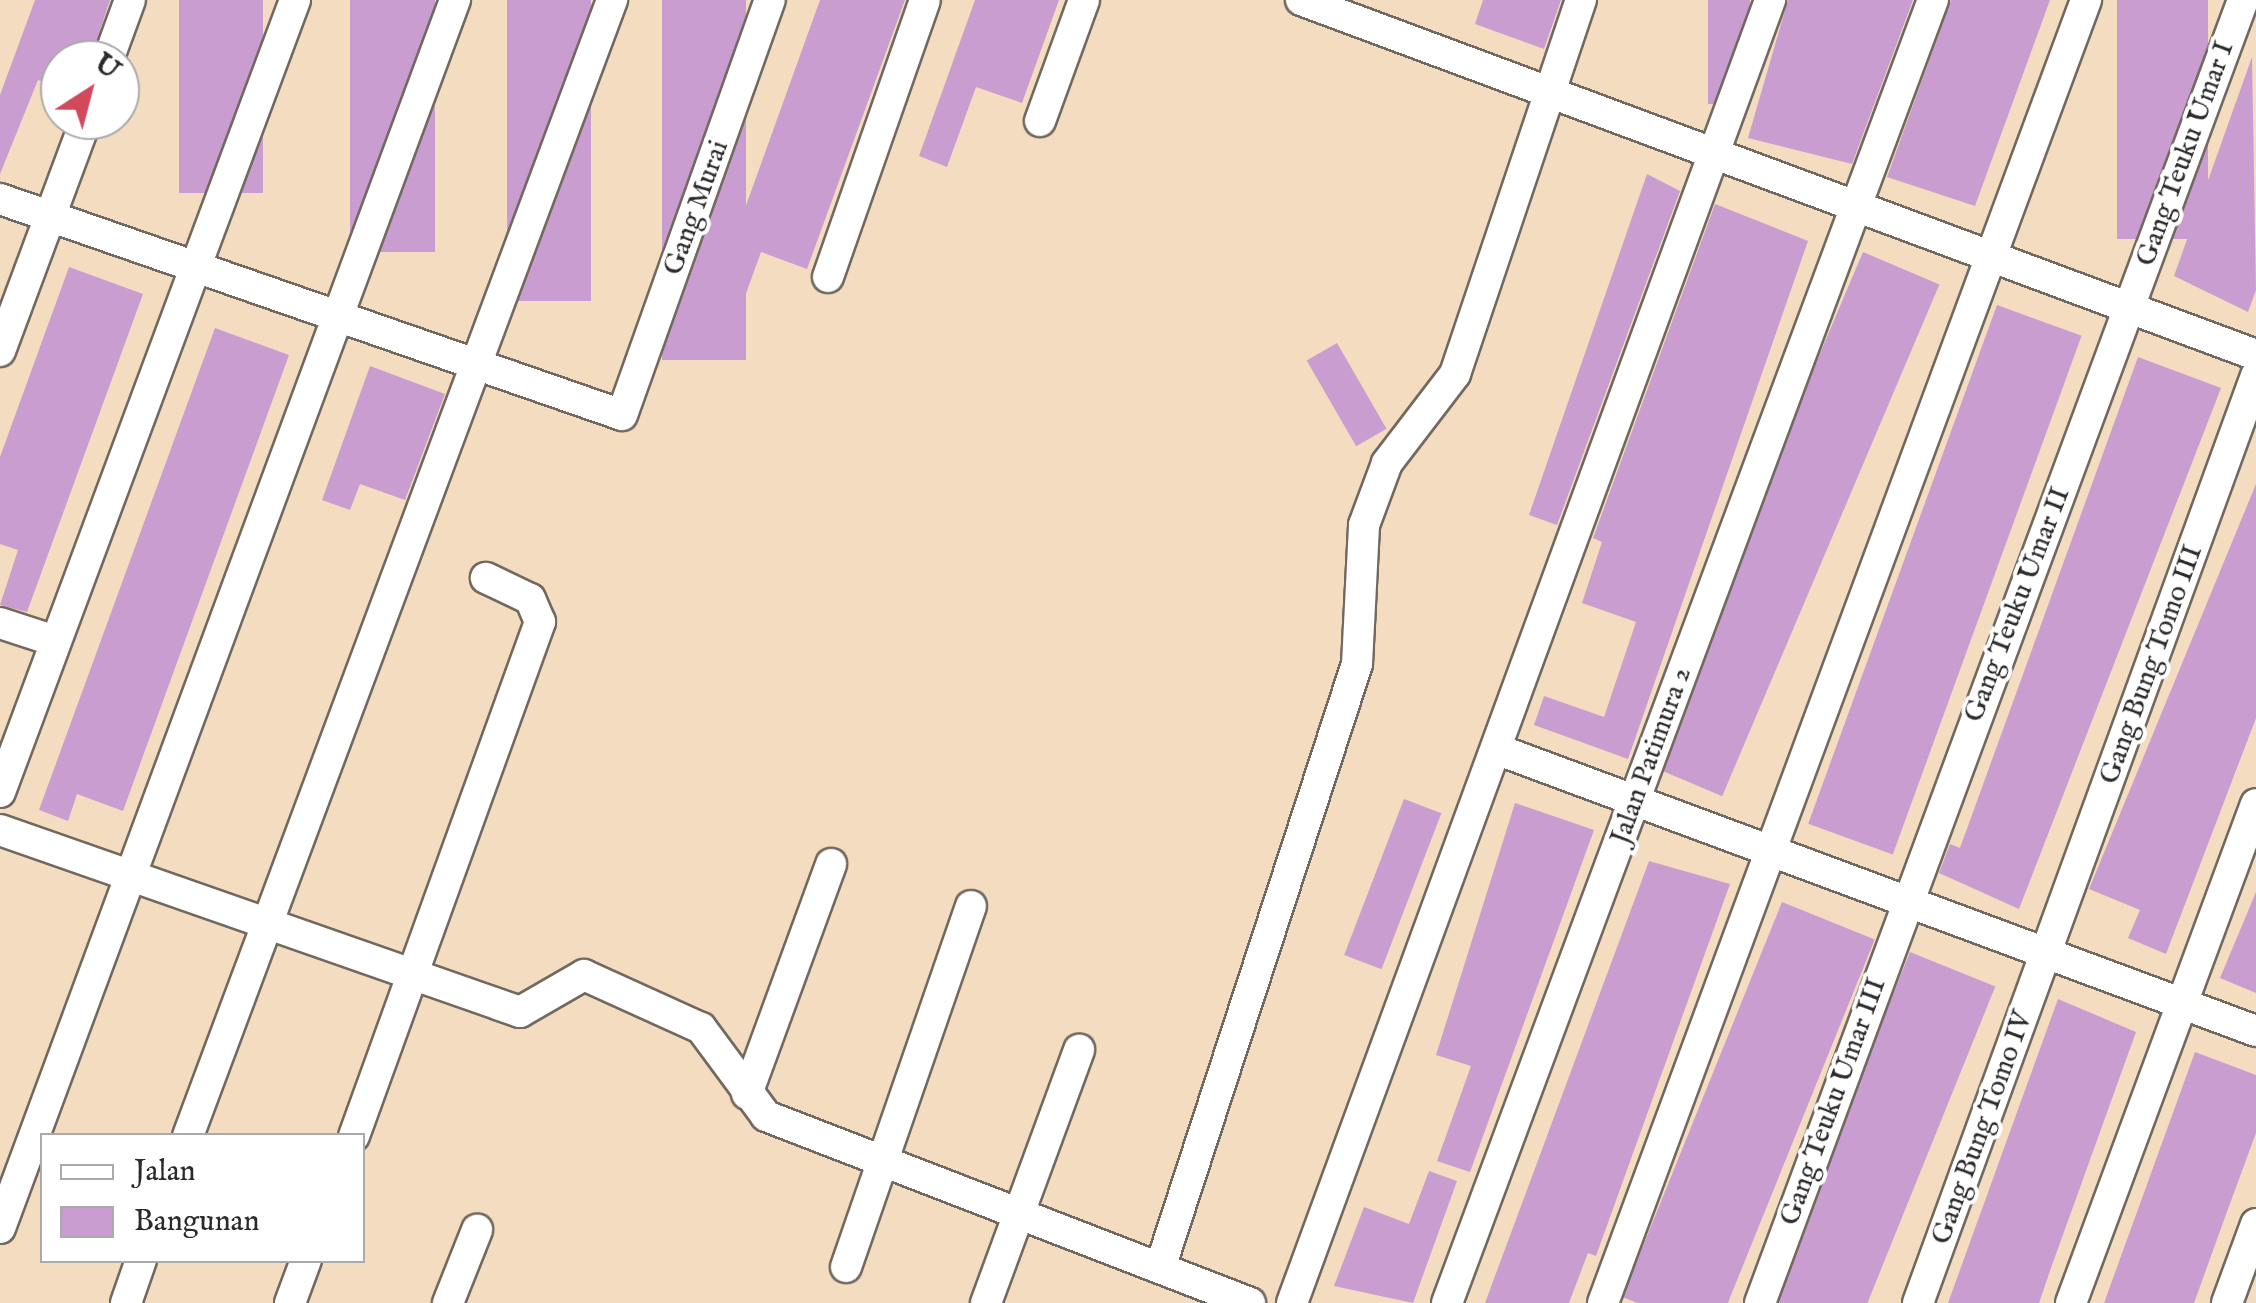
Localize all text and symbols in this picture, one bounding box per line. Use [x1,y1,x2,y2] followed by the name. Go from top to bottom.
[2130,37,2242,271] street label: Gang Teuku Umar I
[40,40,140,140] north arrow
[87,46,127,88] text: U
[657,136,737,280] street label: Gang Murai
[1958,483,2078,727] street label: Gang Teuku Umar II
[2093,541,2211,789] street label: Gang Bung Tomo III
[1604,663,1700,849] street label: Jalan Patimura 2
[1774,974,1894,1230] street label: Gang Teuku Umar III
[1925,1007,2041,1249] street label: Gang Bung Tomo IV
[40,1133,365,1263] legend
[134,1153,196,1191] text: Jalan
[134,1203,260,1241] text: Bangunan

